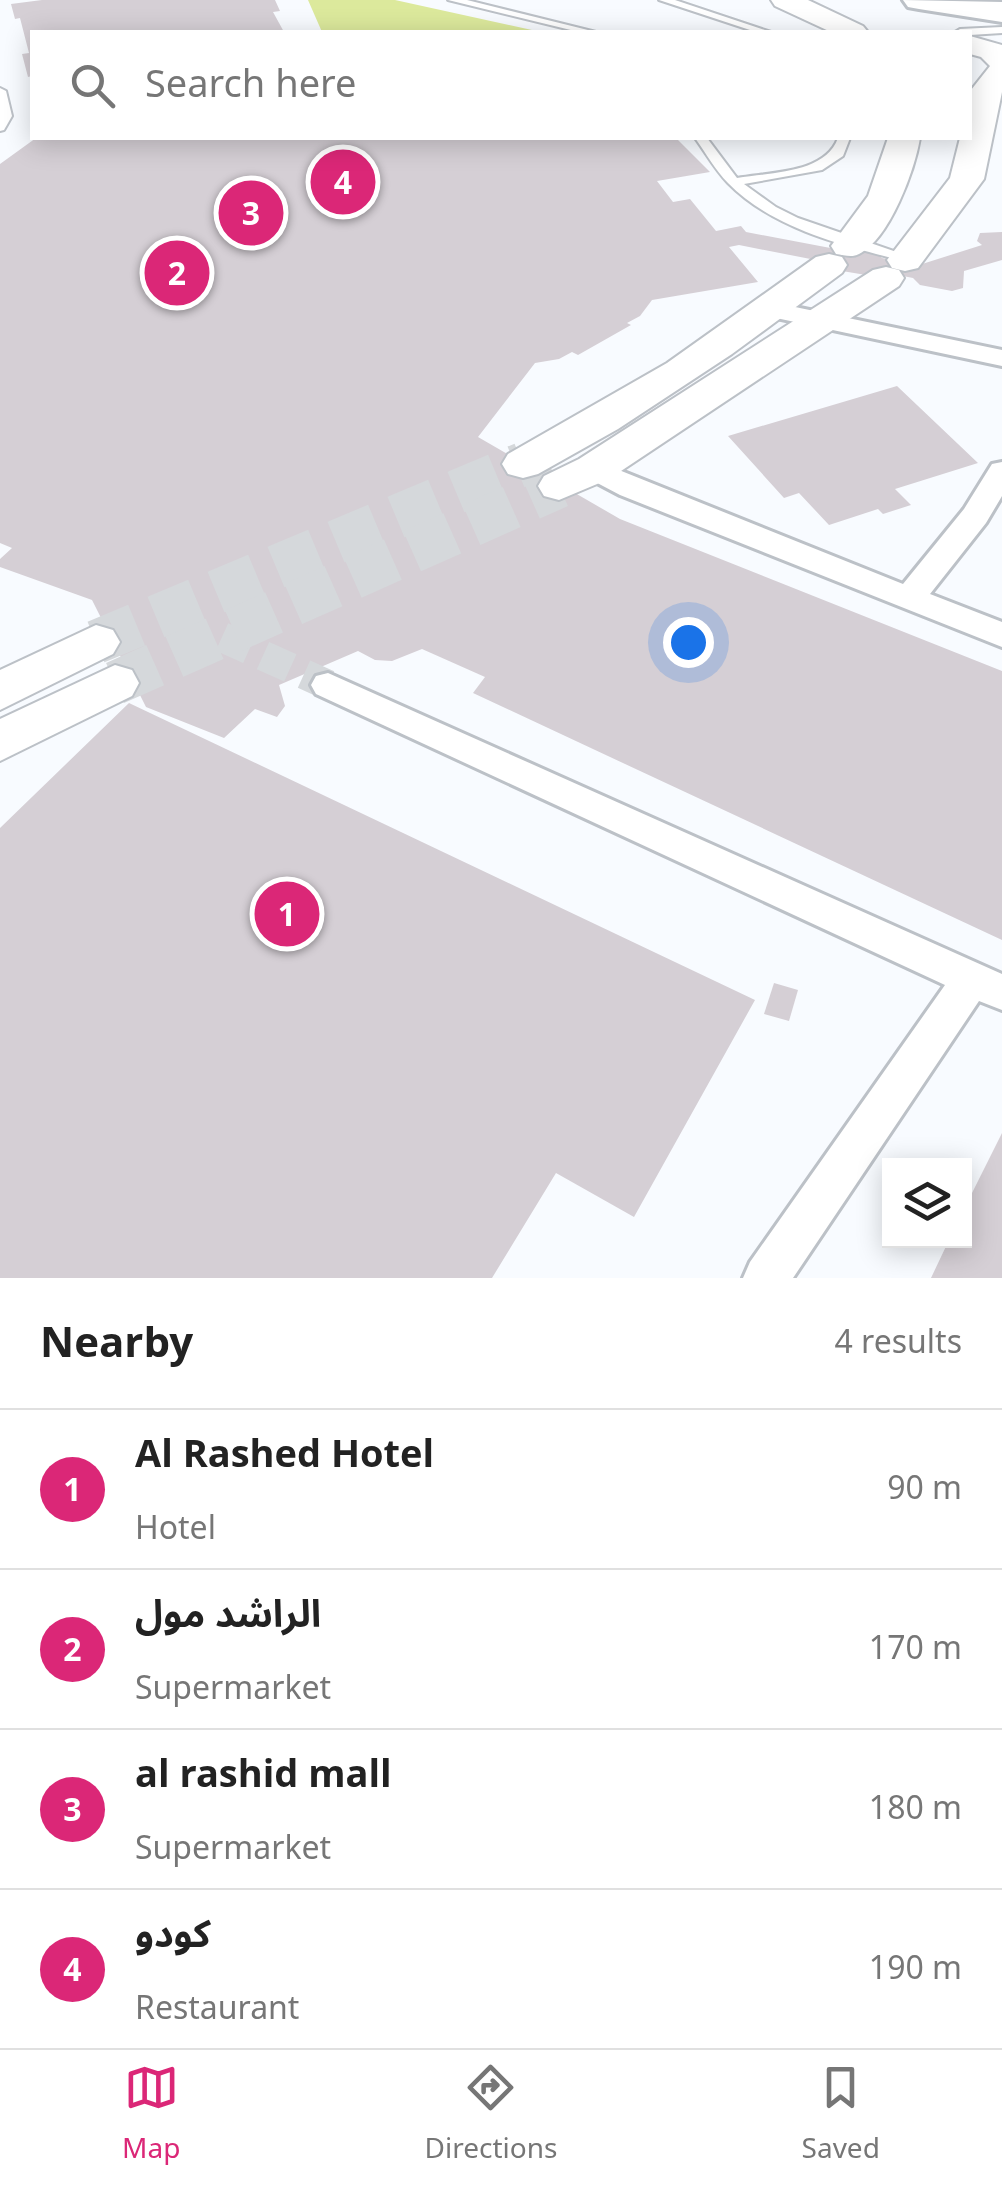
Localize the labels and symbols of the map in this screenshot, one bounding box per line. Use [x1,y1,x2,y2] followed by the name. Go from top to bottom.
[310,144,376,220] pin: 4
[218,176,284,250] pin: 3
[144,236,210,310] pin: 2
[663,617,714,668] your location
[254,876,320,952] pin: 1

